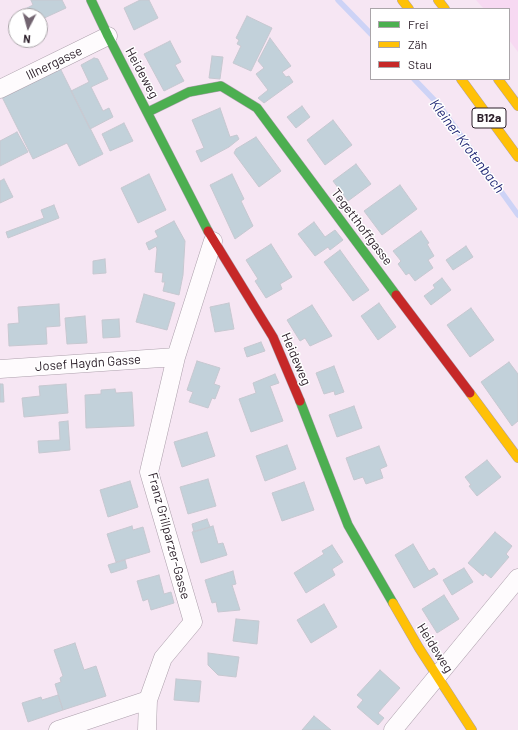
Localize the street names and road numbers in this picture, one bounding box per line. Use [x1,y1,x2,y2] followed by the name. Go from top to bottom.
[23,43,85,83] street label: Illnergasse
[122,45,162,101] street label: Heideweg
[472,108,506,128] road number: B12a
[328,186,396,268] street label: Tegetthoffgasse
[278,330,314,388] street label: Heideweg
[34,352,142,374] street label: Josef Haydn Gasse
[145,471,193,601] street label: Franz Grillparzer-Gasse
[414,620,456,676] street label: Heideweg

